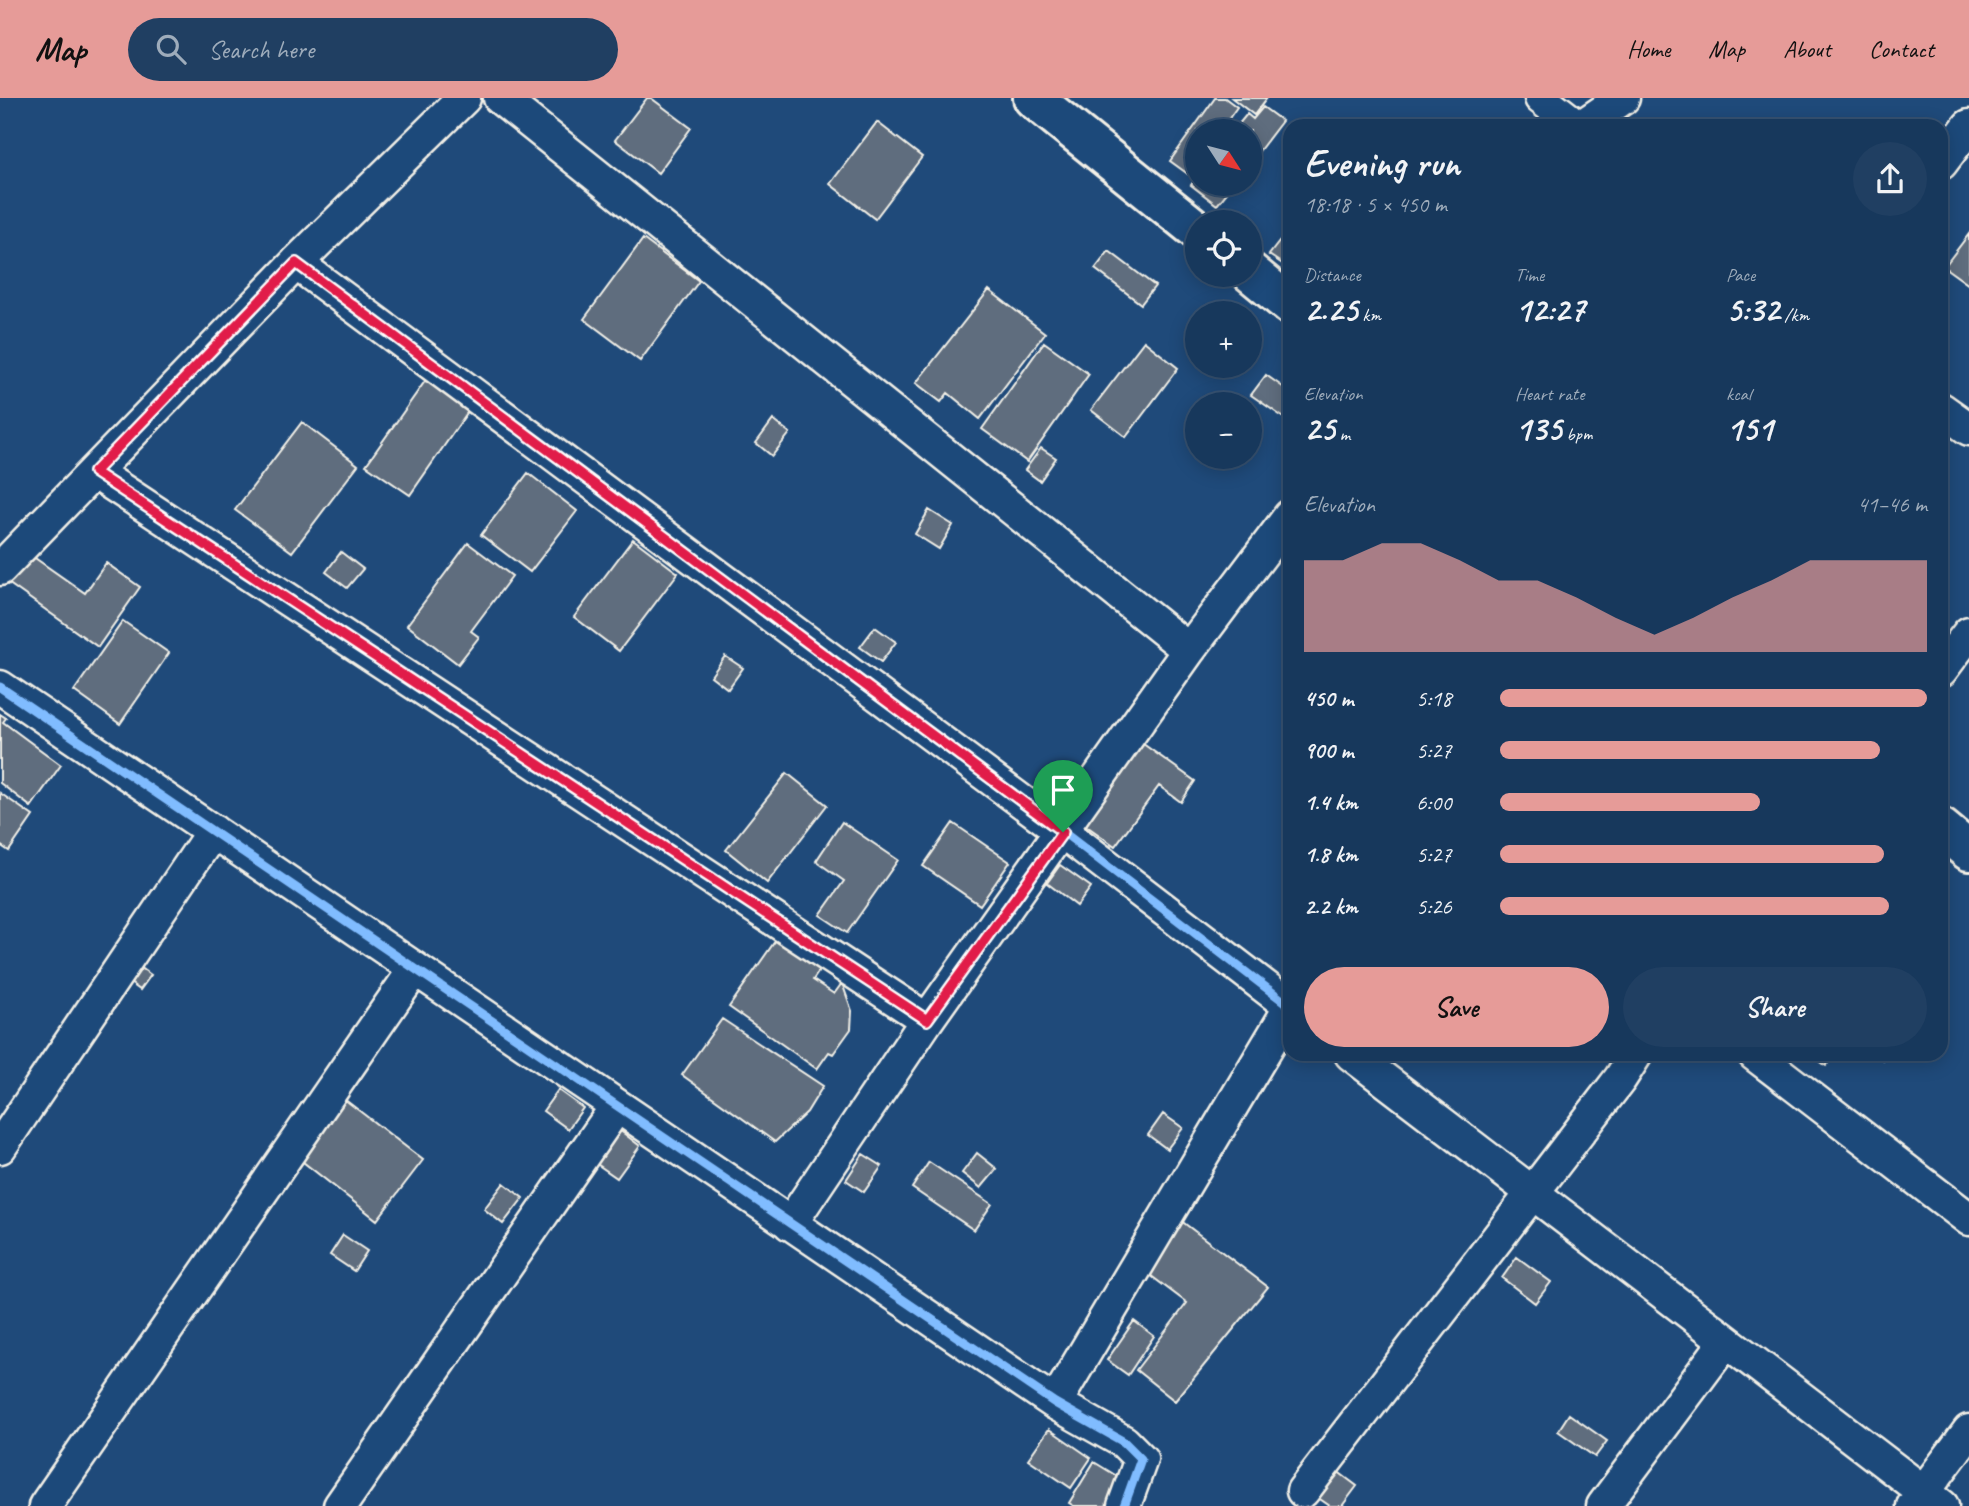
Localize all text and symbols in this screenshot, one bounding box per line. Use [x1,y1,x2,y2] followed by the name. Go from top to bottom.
[128,18,618,81] search box
[35,28,86,70] text: Map
[152,30,190,68] icon: search
[208,33,314,66] text: Search here
[1627,34,1670,64] text: Home
[1708,34,1745,64] text: Map
[1783,34,1831,64] text: About
[1869,34,1934,64] text: Contact
[1185,119,1262,196] north arrow
[1185,119,1262,469] map controls
[1304,140,1460,187] text: Evening run
[1853,142,1927,216] button: share
[1304,190,1447,219] text: 18:18 · 5 × 450 m
[1185,210,1262,287] button: locate
[1304,263,1361,287] text: Distance
[1515,263,1544,287] text: Time
[1726,263,1755,287] text: Pace
[1304,287,1358,332] text: 2.25
[1515,287,1585,332] text: 12:27
[1726,287,1780,332] text: 5:32
[1185,301,1262,378] button: +
[1358,303,1381,327] text: km
[1780,303,1809,327] text: /km
[1304,382,1362,406] text: Elevation
[1515,382,1584,406] text: Heart rate
[1726,382,1751,406] text: kcal
[1185,392,1262,469] button: −
[1304,406,1335,451] text: 25
[1515,406,1562,451] text: 135
[1726,406,1773,451] text: 151
[1335,422,1350,446] text: m
[1562,422,1592,446] text: bpm
[1304,490,1375,519] text: Elevation
[1857,490,1927,519] text: 41–46 m
[1304,684,1353,713] text: 450 m
[1416,684,1452,713] text: 5:18
[1304,736,1353,765] text: 900 m
[1416,736,1452,765] text: 5:27
[1033,760,1093,832] pin
[1044,771,1082,809] icon: arrive
[1304,788,1358,817] text: 1.4 km
[1416,788,1452,817] text: 6:00
[1304,840,1358,869] text: 1.8 km
[1416,840,1452,869] text: 5:27
[1304,892,1358,921] text: 2.2 km
[1416,892,1452,921] text: 5:26
[1304,967,1609,1047] button: Save
[1623,967,1927,1047] button: Share

